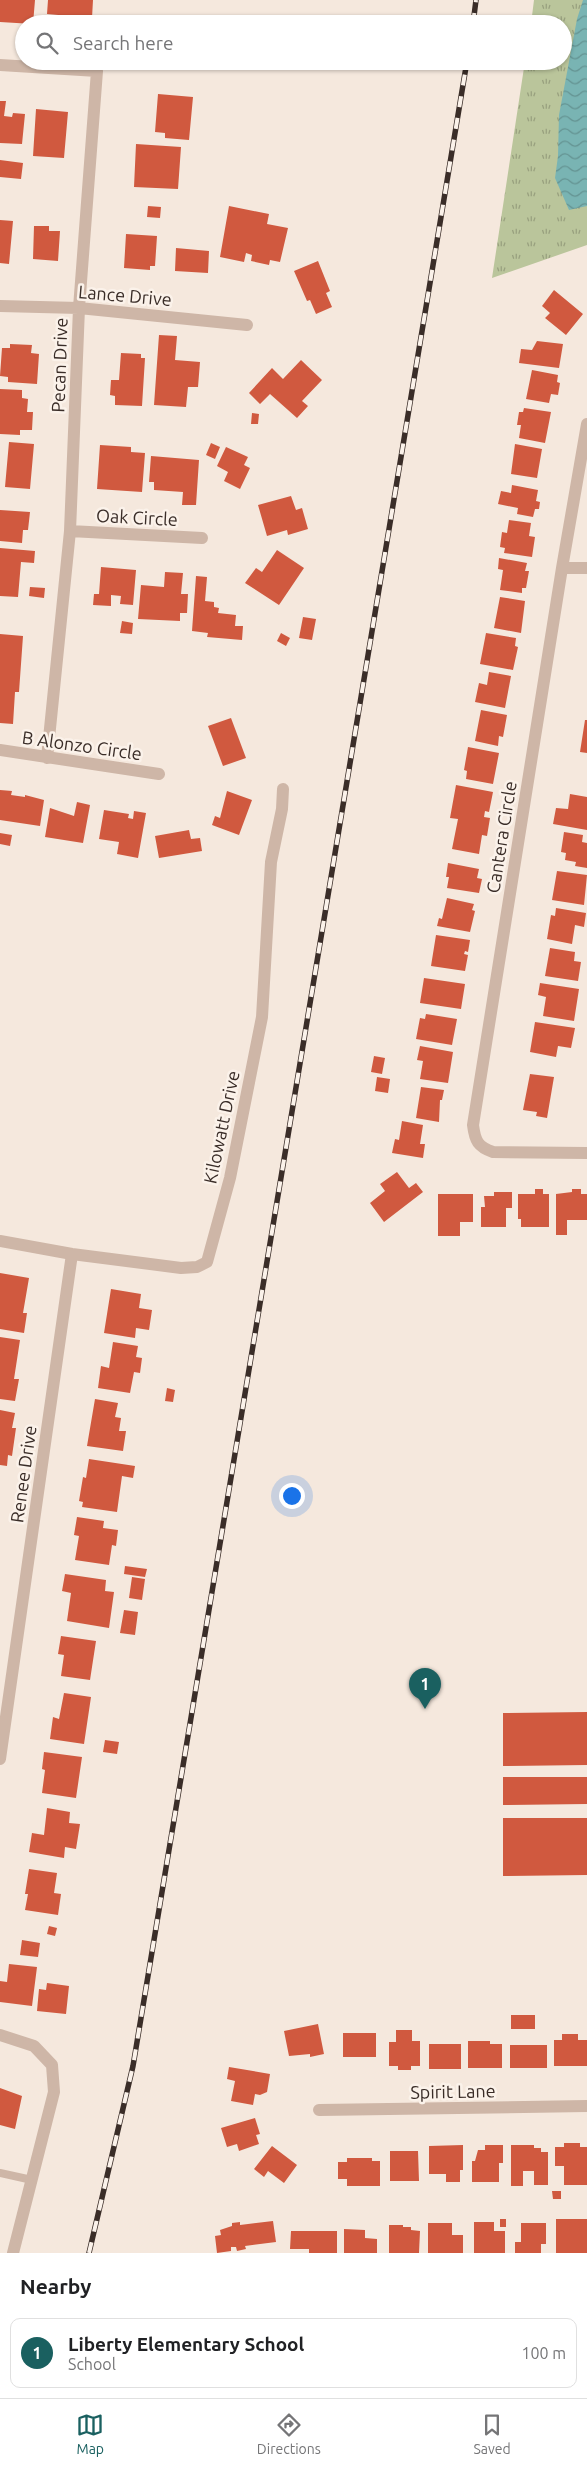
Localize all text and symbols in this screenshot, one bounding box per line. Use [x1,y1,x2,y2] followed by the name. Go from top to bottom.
[15,15,572,70] search box
[33,29,61,57] icon: search
[73,32,173,54] text: Search here
[77,281,173,309] street label: Lance Drive
[47,317,71,413] street label: Pecan Drive
[96,505,178,529] street label: Oak Circle
[21,727,143,763] street label: B Alonzo Circle
[482,780,520,894] street label: Cantera Circle
[199,1069,243,1185] street label: Kilowatt Drive
[6,1424,40,1524] street label: Renee Drive
[279,1483,305,1509] your location
[409,1668,441,1709] pin: 1
[410,2080,496,2102] street label: Spirit Lane
[20,2274,91,2298] text: Nearby
[68,2333,304,2355] text: Liberty Elementary School
[32,2344,42,2362] text: 1
[521,2344,566,2362] text: 100 m
[68,2355,116,2373] text: School
[76,2411,104,2457] tab: Map
[257,2411,321,2457] tab: Directions
[473,2411,511,2457] tab: Saved

